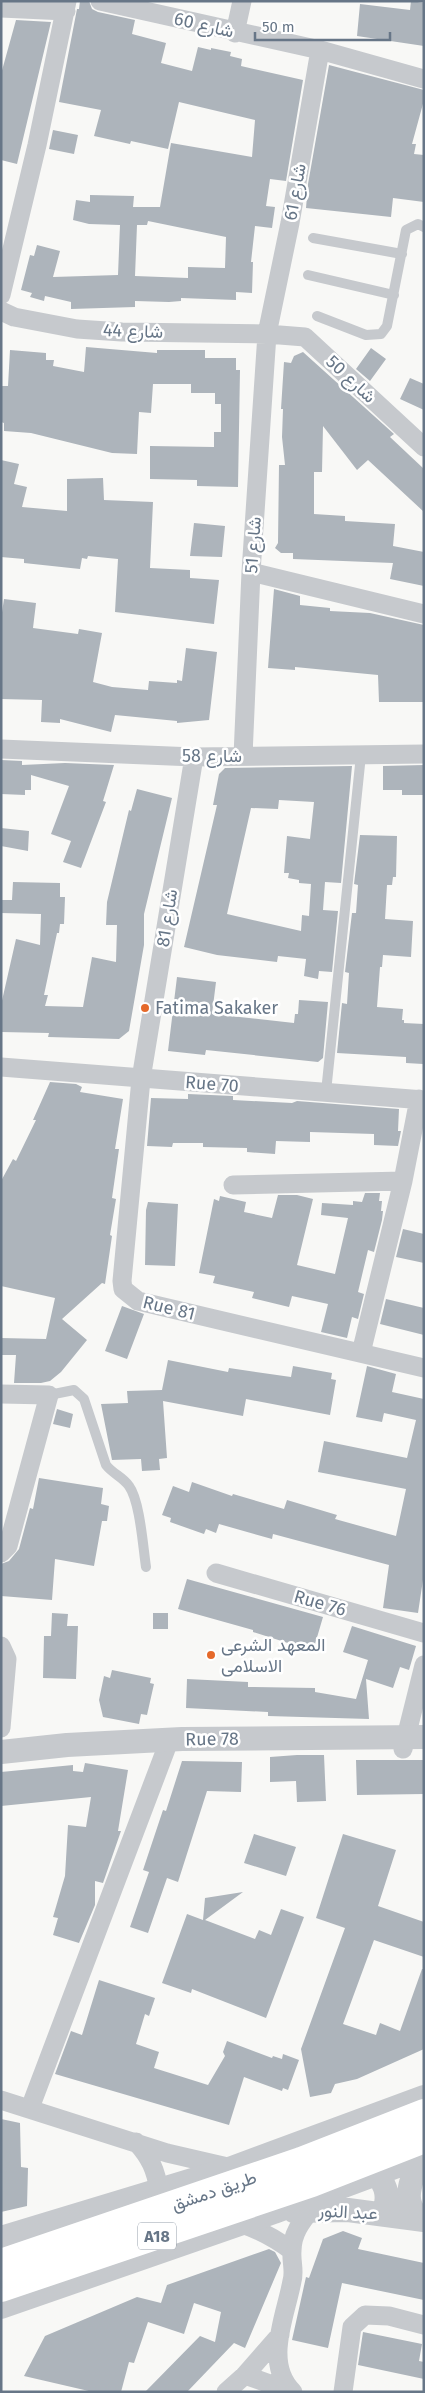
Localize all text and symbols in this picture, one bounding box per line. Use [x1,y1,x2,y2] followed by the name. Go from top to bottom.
[172,7,236,44] street label: شارع 60
[255,10,390,42] scale bar
[262,18,295,36] text: 50 m
[279,162,312,222] street label: شارع 61
[103,319,163,344] street label: شارع 44
[321,350,380,408] street label: شارع 50
[240,516,267,574] street label: شارع 51
[182,745,242,768] street label: شارع 58
[152,888,183,949] street label: شارع 81
[155,997,278,1019] place label: Fatima Sakaker
[139,1002,151,1014] marker: Fatima Sakaker
[184,1071,240,1097] street label: Rue 70
[141,1291,197,1325] street label: Rue 81
[291,1585,349,1621] street label: Rue 76
[221,1634,325,1677] place label: المعهد الشرعى الاسلامى
[205,1649,217,1661] marker: المعهد الشرعى الاسلامى
[185,1728,239,1750] street label: Rue 78
[168,2166,260,2216] street label: طريق دمشق
[317,2199,378,2225] street label: عبد النور
[138,2222,176,2250] road number: A18

